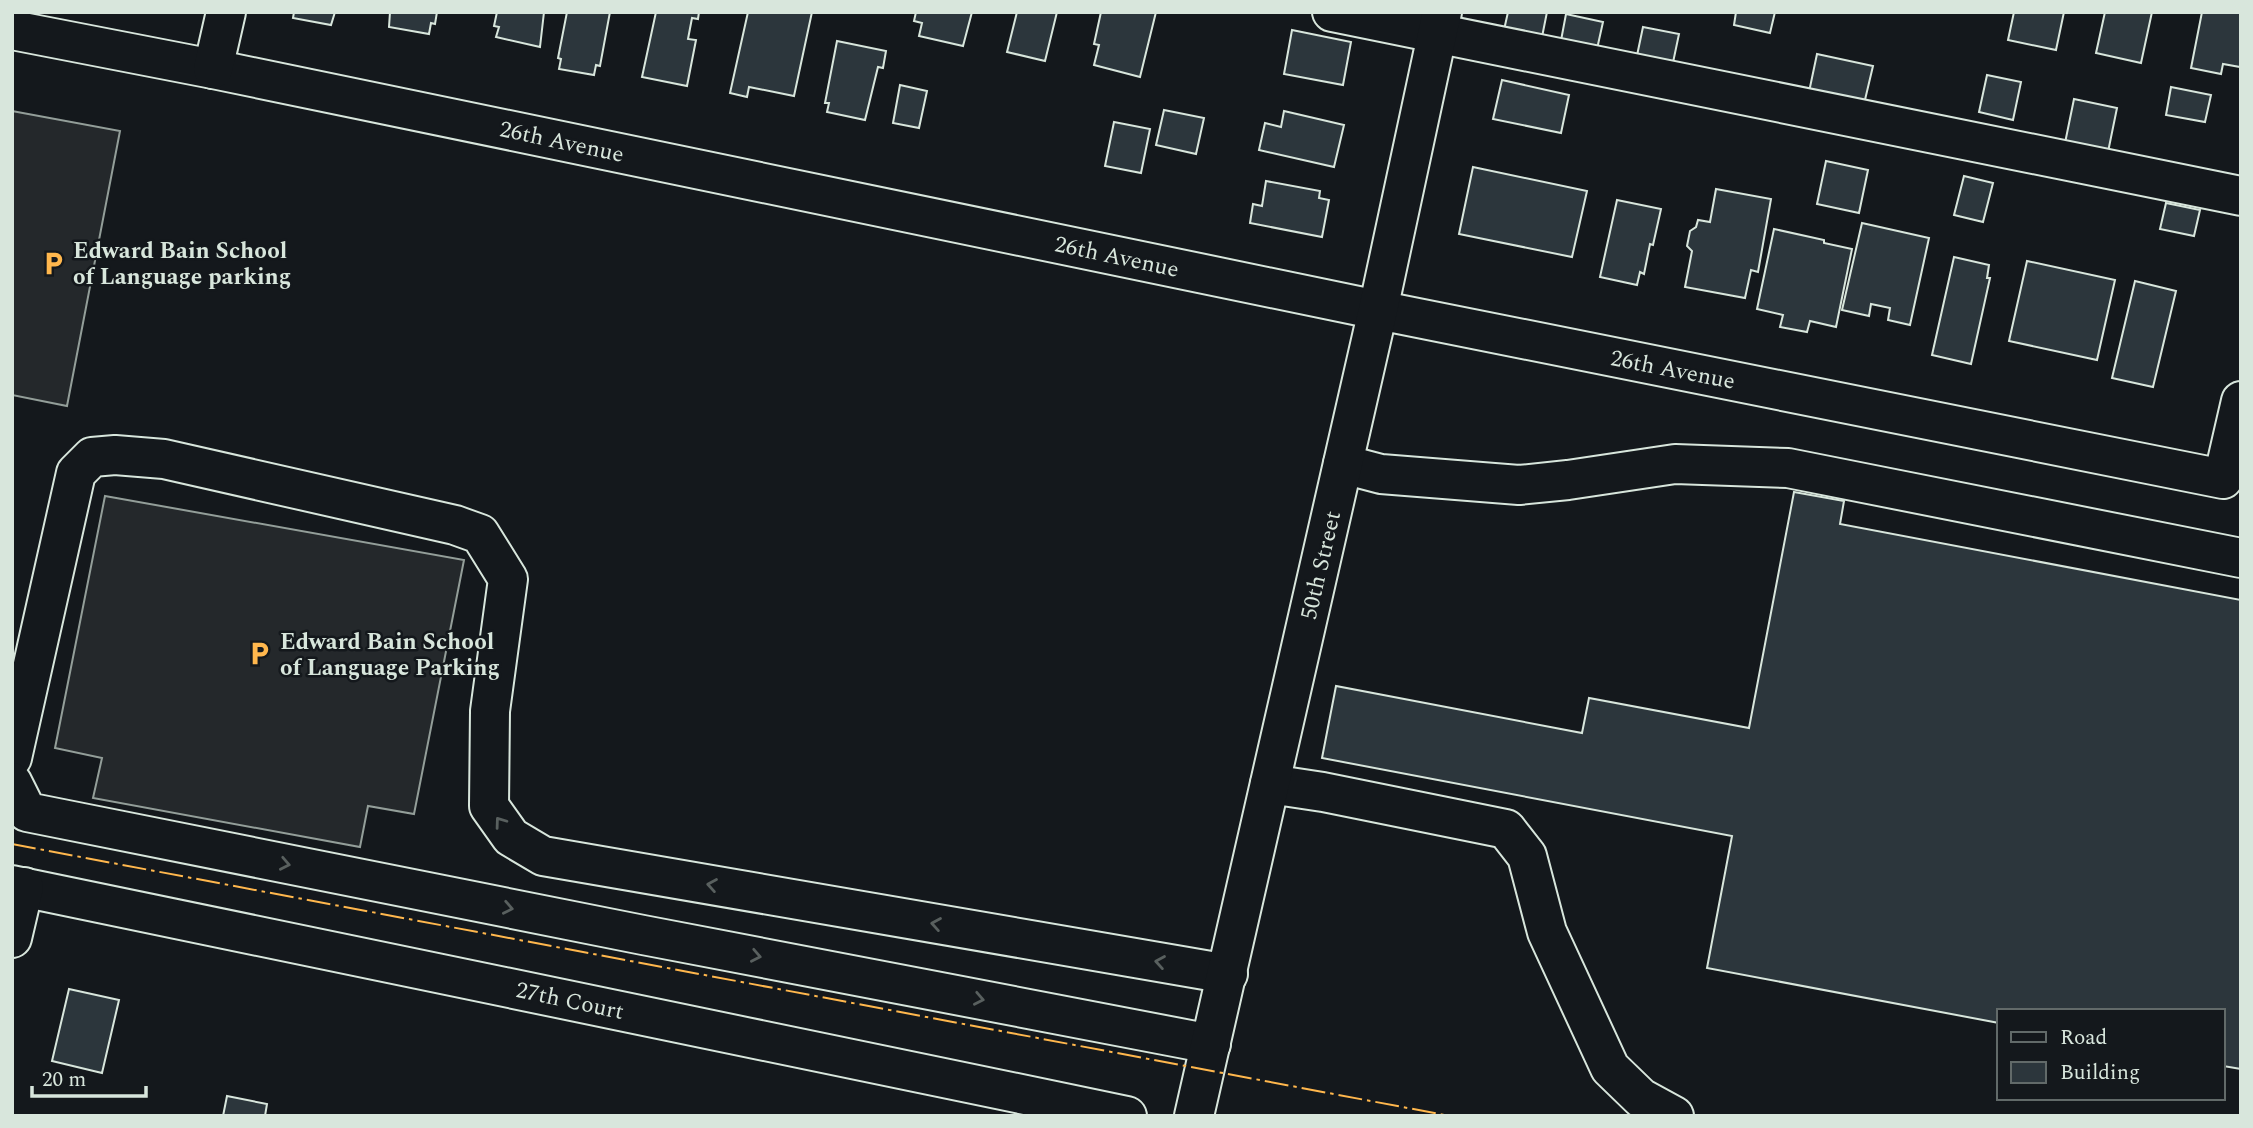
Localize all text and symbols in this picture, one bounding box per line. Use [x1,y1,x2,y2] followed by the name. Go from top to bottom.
[496,112,627,173] street label: 26th Avenue
[1051,227,1182,288] street label: 26th Avenue
[73,234,291,295] place label: Edward Bain School of Language parking
[39,249,67,277] parking icon: Edward Bain School of Language parking
[1607,341,1738,400] street label: 26th Avenue
[1292,507,1351,623] street label: 50th Street
[280,625,500,686] place label: Edward Bain School of Language Parking
[246,640,274,668] parking icon: Edward Bain School of Language Parking
[496,817,508,829] one-way arrow
[279,855,291,870] one-way arrow
[706,878,718,893] one-way arrow
[502,900,514,915] one-way arrow
[930,917,942,932] one-way arrow
[749,948,761,963] one-way arrow
[1154,955,1166,970] one-way arrow
[512,973,627,1030] street label: 27th Court
[973,991,985,1006] one-way arrow
[1997,1009,2225,1100] legend
[2060,1022,2107,1054] text: Road
[32,1054,145,1098] scale bar
[2060,1057,2140,1089] text: Building
[42,1064,86,1096] text: 20 m

